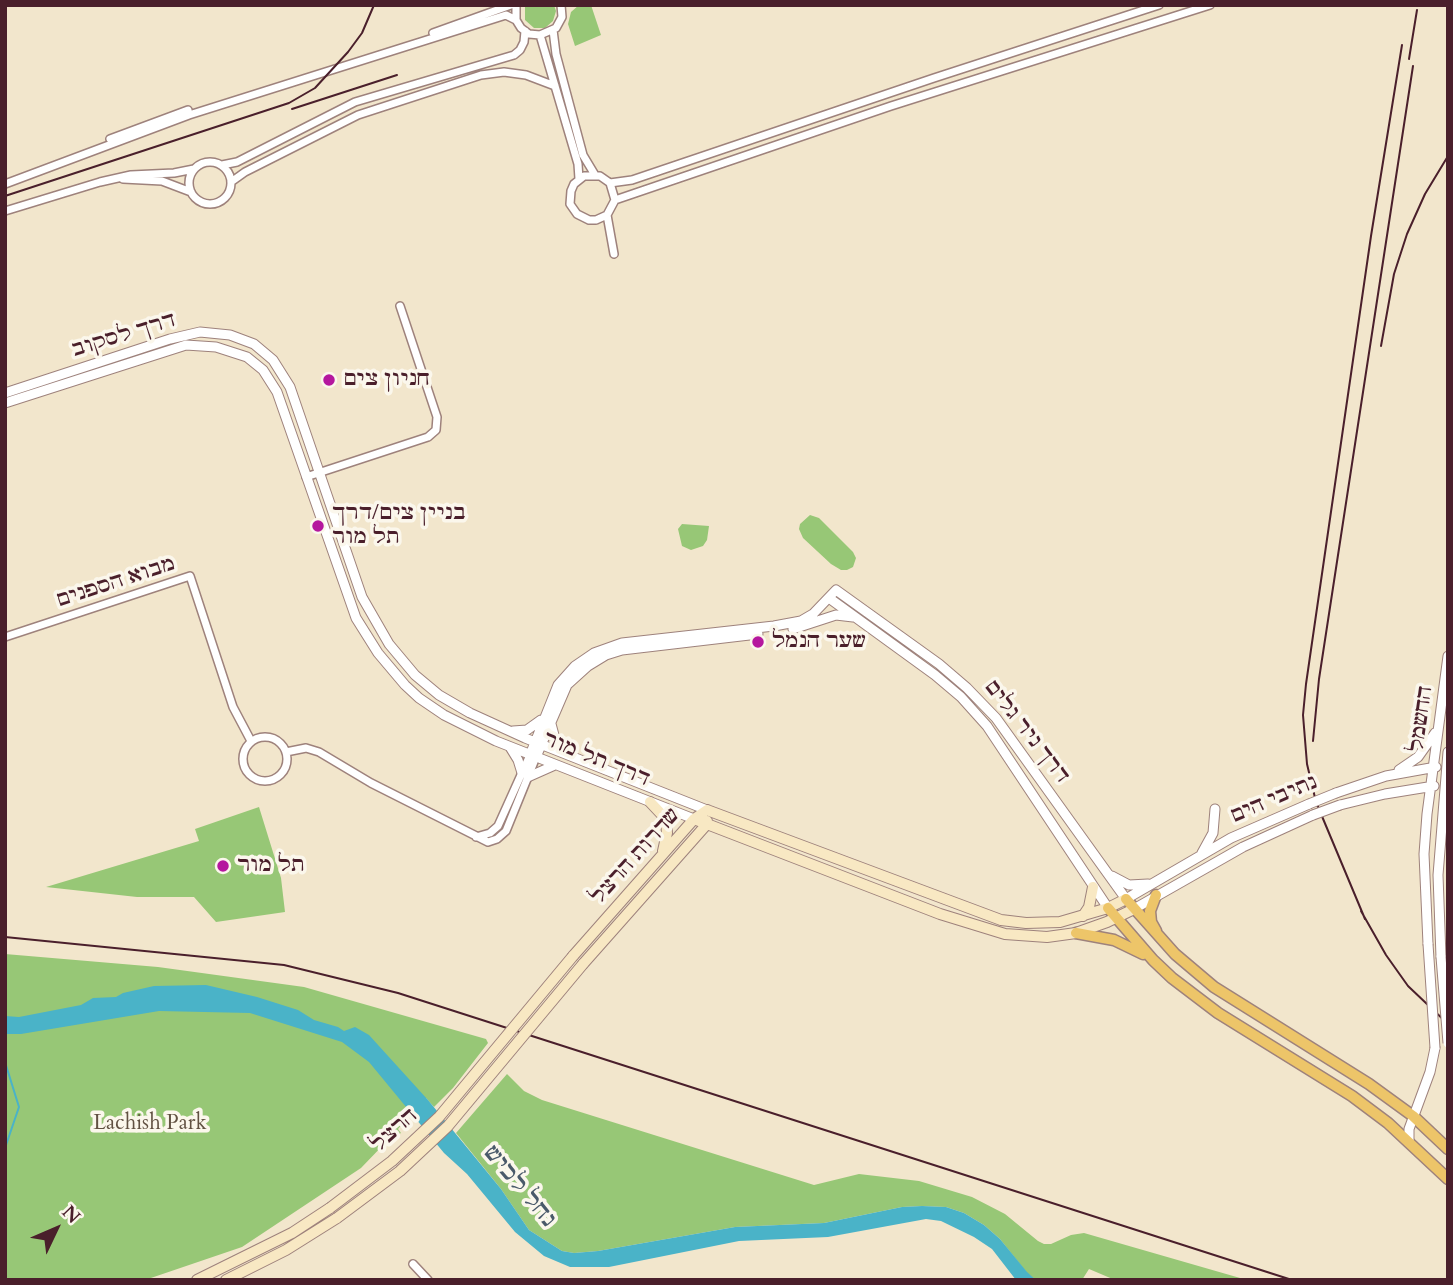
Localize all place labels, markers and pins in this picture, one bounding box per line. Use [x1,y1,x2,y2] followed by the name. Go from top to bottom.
[343,367,430,393] place label: חניון צים
[321,372,337,388] marker: חניון צים
[332,501,466,551] place label: בניין צים/דרך תל מור
[310,518,326,534] marker: בניין צים/דרך תל מור
[772,629,866,655] place label: שער הנמל
[750,634,766,650] marker: שער הנמל
[237,853,304,879] place label: תל מור
[215,858,231,874] marker: תל מור

